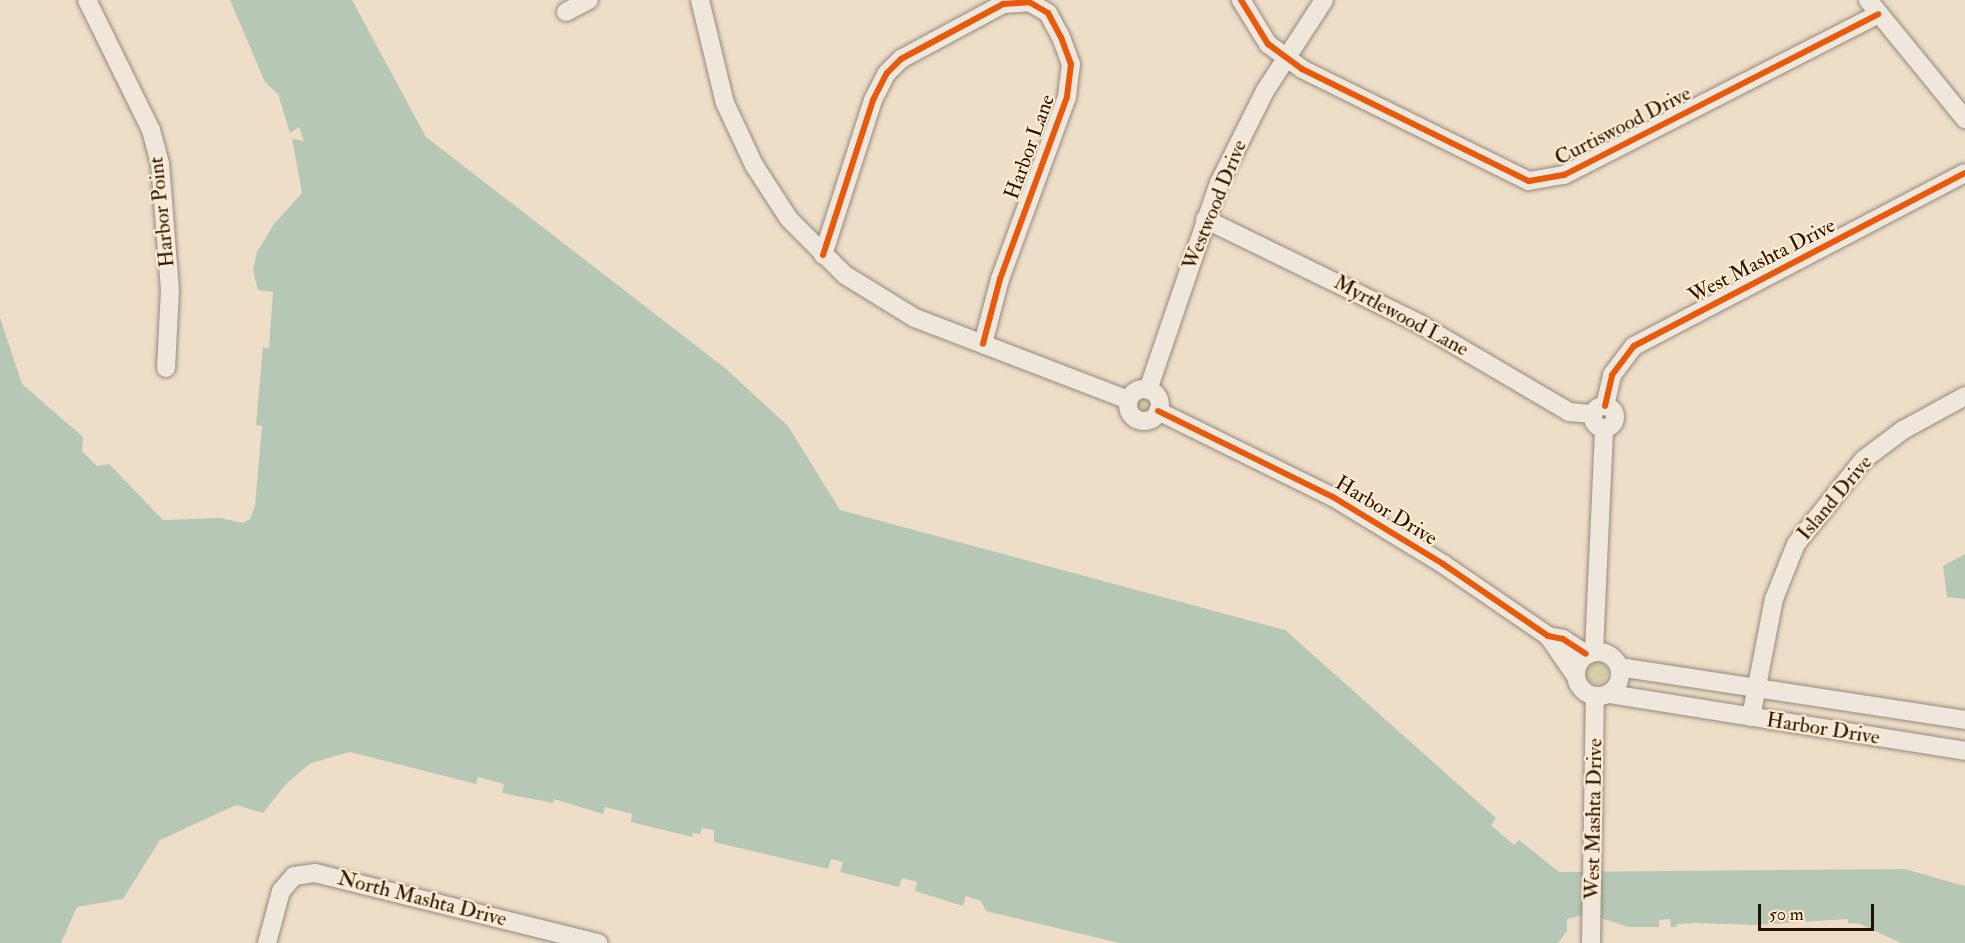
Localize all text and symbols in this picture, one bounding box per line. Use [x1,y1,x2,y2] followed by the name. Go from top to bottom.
[1551,81,1695,171] street label: Curtiswood Drive
[999,91,1061,203] street label: Harbor Lane
[1177,136,1253,274] street label: Westwood Drive
[144,155,180,269] street label: Harbor Point
[1684,213,1840,309] street label: West Mashta Drive
[1329,270,1473,362] street label: Myrtlewood Lane
[1792,450,1878,546] street label: Island Drive
[1330,471,1442,551] street label: Harbor Drive
[1765,708,1881,750] street label: Harbor Drive
[1580,738,1608,900] street label: West Mashta Drive
[335,866,509,932] street label: North Mashta Drive
[1761,892,1876,930] scale bar
[1769,903,1804,926] text: 50 m

